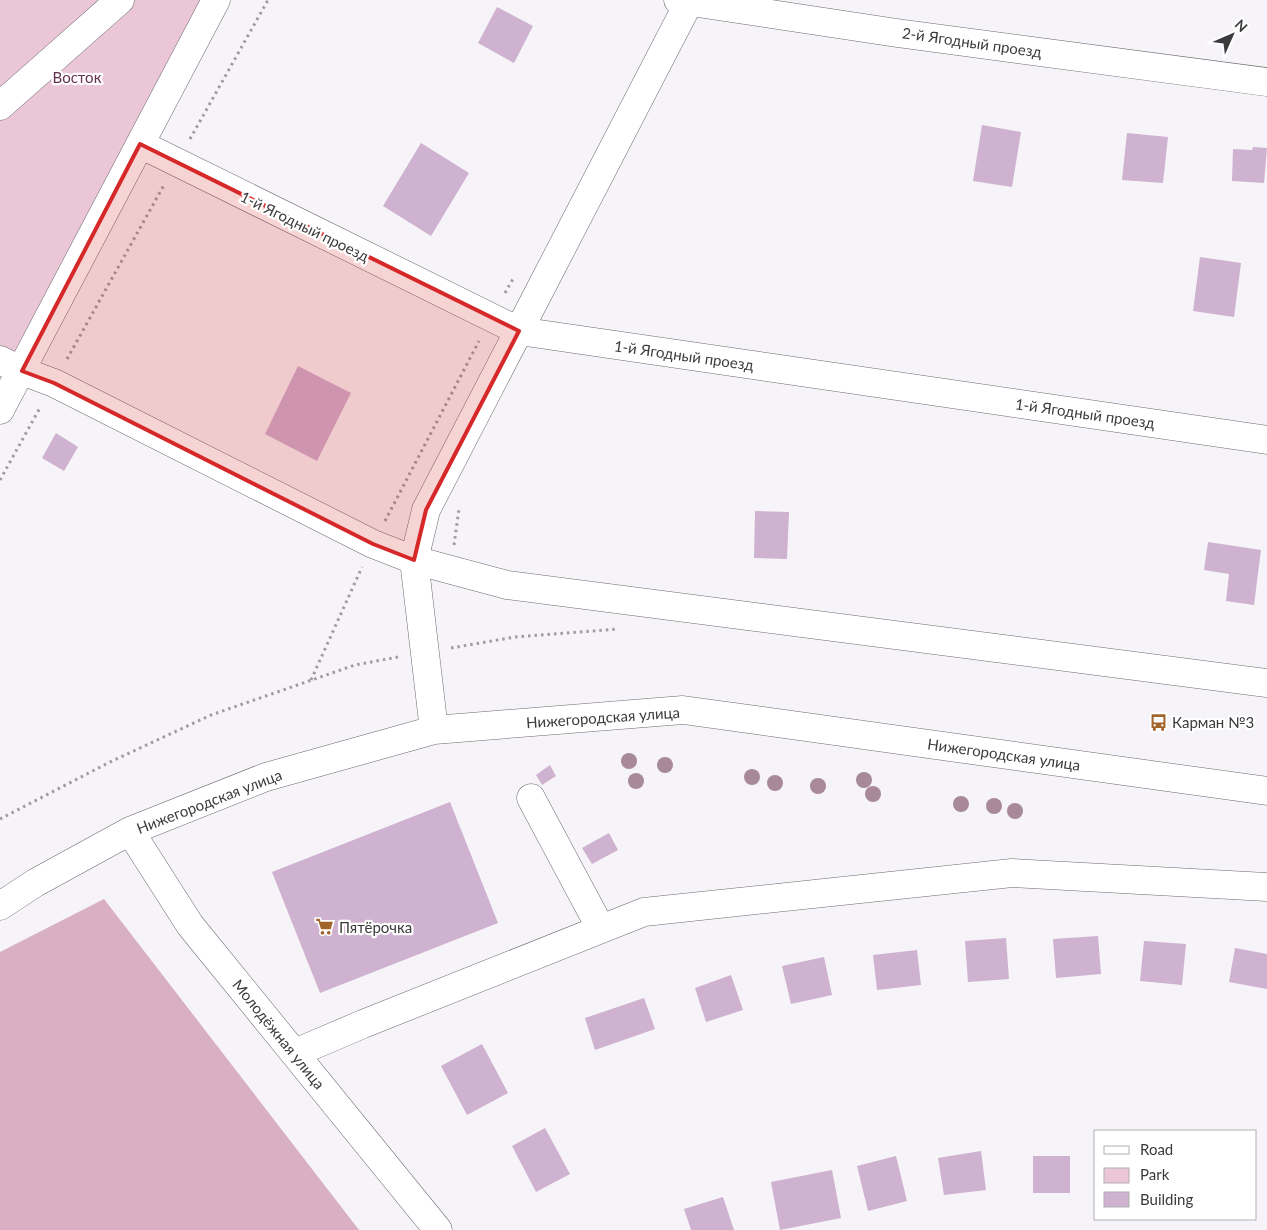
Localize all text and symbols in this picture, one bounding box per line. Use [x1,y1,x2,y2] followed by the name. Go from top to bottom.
[1207,10,1257,60] north arrow
[1232,16,1251,35] text: N
[901,23,1043,61] street label: 2-й Ягодный проезд
[53,68,102,86] park label: Восток
[238,187,372,265] street label: 1-й Ягодный проезд
[613,336,755,374] street label: 1-й Ягодный проезд
[1014,394,1156,432] street label: 1-й Ягодный проезд
[526,703,680,731] street label: Нижегородская улица
[1148,712,1168,732] bus stop icon: Карман №3
[1172,713,1254,731] place label: Карман №3
[926,734,1082,774] street label: Нижегородская улица
[134,765,284,837] street label: Нижегородская улица
[315,917,335,937] supermarket icon: Пятёрочка
[339,918,412,936] place label: Пятёрочка
[229,976,329,1092] street label: Молодёжная улица
[1094,1130,1257,1220] legend
[1140,1140,1173,1158] text: Road
[1140,1165,1170,1183] text: Park
[1140,1190,1193,1208] text: Building

